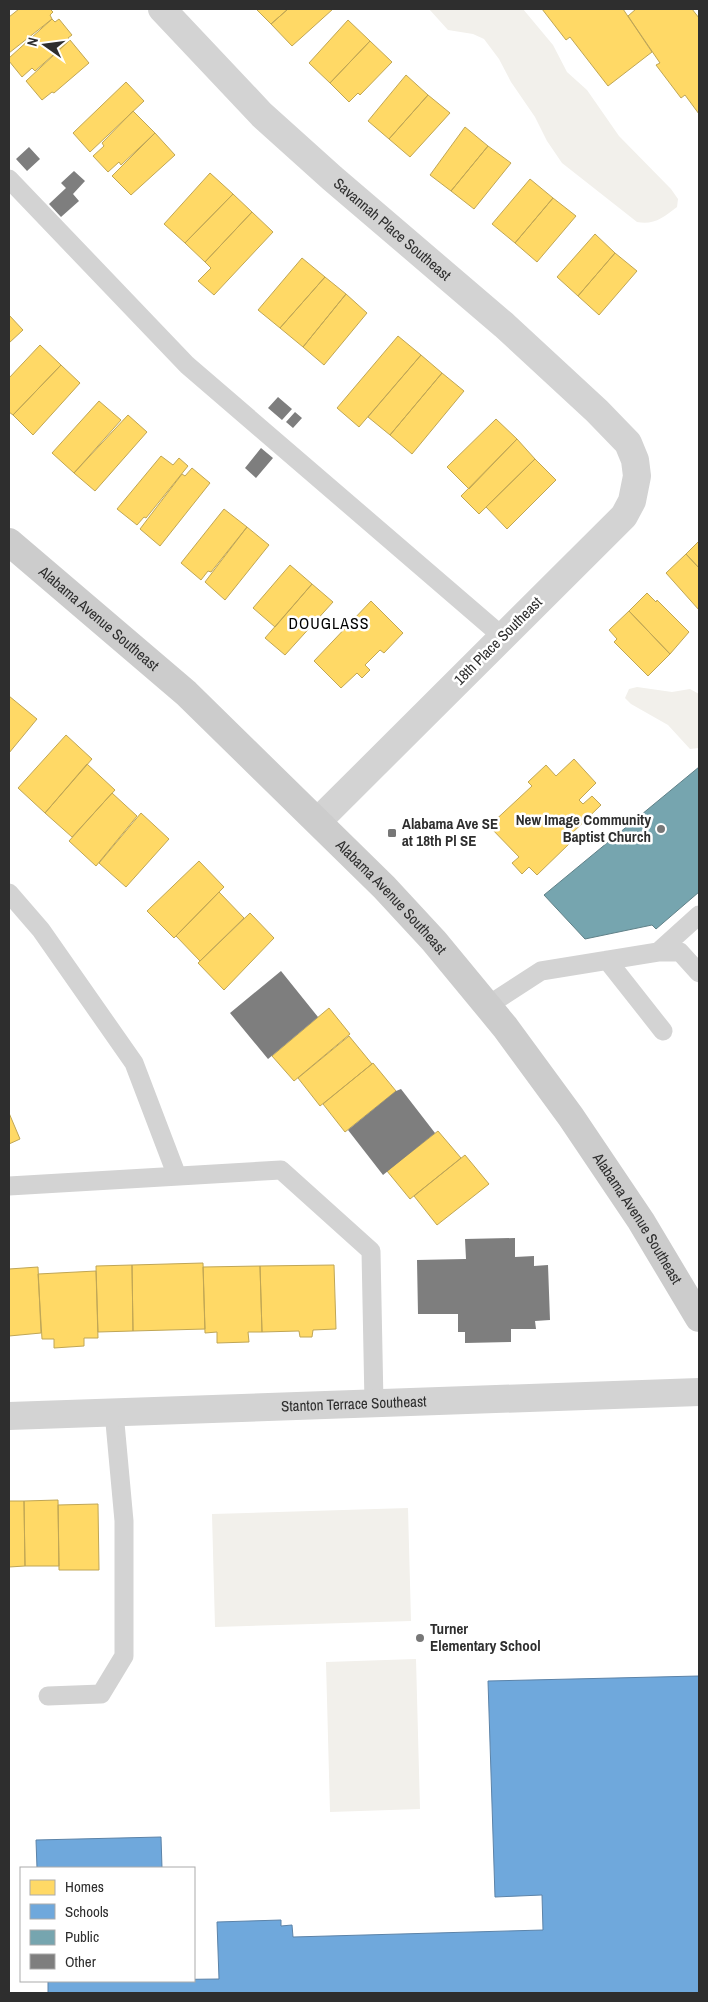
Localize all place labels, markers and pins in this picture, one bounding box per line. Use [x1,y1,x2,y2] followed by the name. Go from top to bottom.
[516,809,651,847] place label: New Image Community Baptist Church
[402,813,498,851] place label: Alabama Ave SE at 18th Pl SE
[655,823,667,835] marker: New Image Community Baptist Church
[386,827,398,839] marker: Alabama Ave SE at 18th Pl SE
[430,1618,541,1656] place label: Turner Elementary School
[414,1632,426,1644] marker: Turner Elementary School

